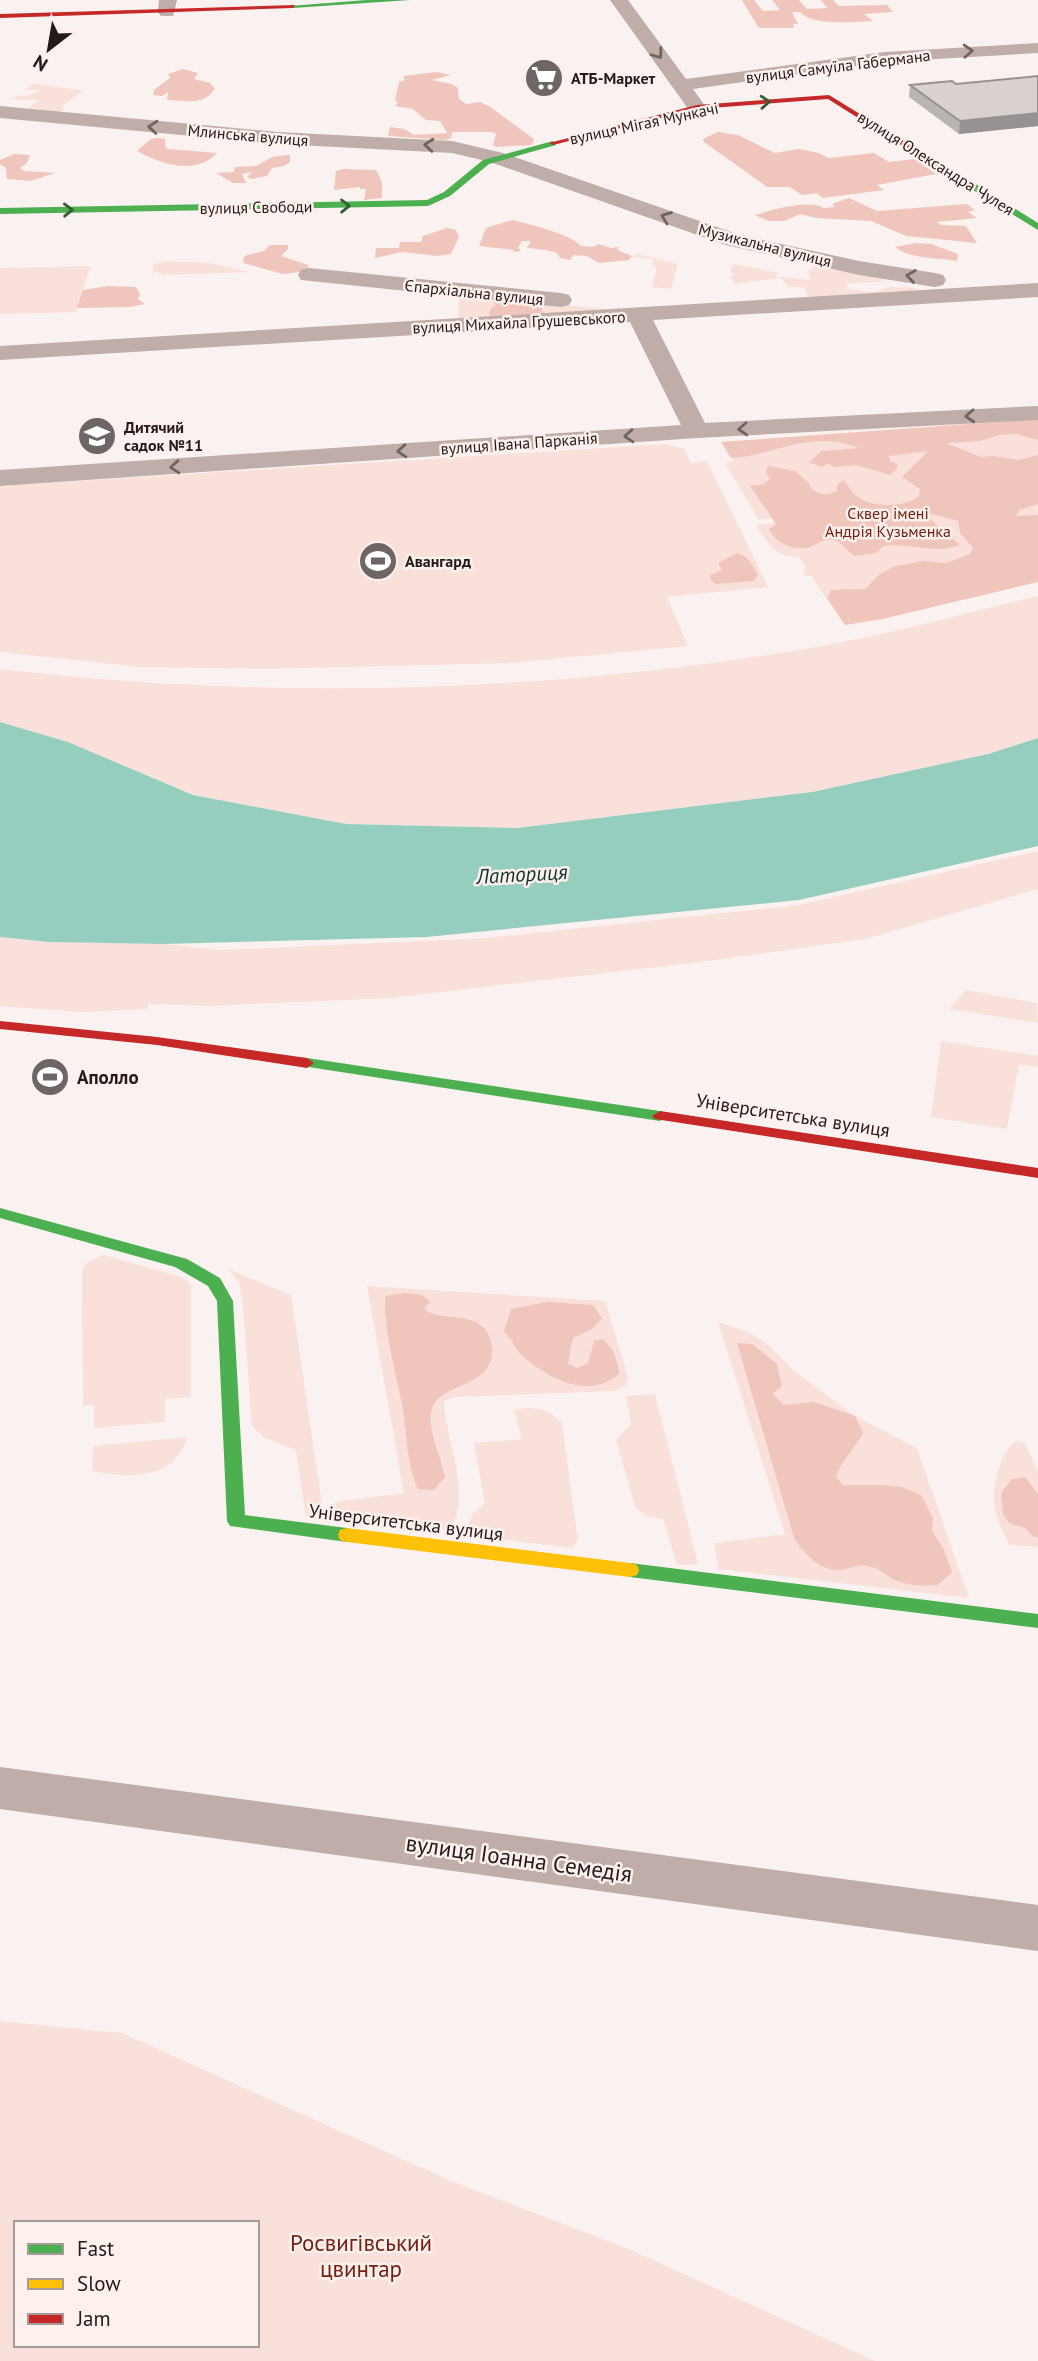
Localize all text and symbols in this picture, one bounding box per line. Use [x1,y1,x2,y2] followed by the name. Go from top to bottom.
[14,14,84,84] north arrow
[962,44,973,59] one-way arrow
[745,45,931,87] street label: вулиця Самуїла Габермана
[650,46,662,59] one-way arrow
[29,50,52,77] text: N
[523,57,565,99] supermarket icon: АТБ-Маркет
[571,68,656,88] place label: АТБ-Маркет
[760,95,771,110] one-way arrow
[568,97,720,149] street label: вулиця Мігая Мункачі
[854,107,1018,219] street label: вулиця Олександра Чулея
[148,120,159,135] one-way arrow
[187,120,309,150] street label: Млинська вулиця
[423,138,434,153] one-way arrow
[199,196,313,218] street label: вулиця Свободи
[340,198,350,214] one-way arrow
[63,202,74,218] one-way arrow
[661,211,673,225] one-way arrow
[697,219,833,271] street label: Музикальна вулиця
[905,269,917,284] one-way arrow
[404,275,544,309] street label: Єпархіальна вулиця
[412,306,626,338] street label: вулиця Михайла Грушевського
[964,409,975,424] one-way arrow
[76,415,118,457] school or university icon: Дитячий садок №11
[124,417,203,455] place label: Дитячий садок №11
[737,421,748,436] one-way arrow
[440,428,598,458] street label: вулиця Івана Парканія
[623,428,634,443] one-way arrow
[396,443,407,458] one-way arrow
[169,459,180,474] one-way arrow
[825,503,951,541] park label: Сквер імені Андрія Кузьменка
[357,540,399,582] sports icon: Авангард
[405,551,471,571] place label: Авангард
[475,858,569,890] water label: Латориця
[29,1056,71,1098] sports icon: Аполло
[77,1065,139,1089] place label: Аполло
[694,1088,892,1142] street label: Університетська вулиця
[307,1498,505,1546] street label: Університетська вулиця
[404,1828,634,1888] street label: вулиця Іоанна Семедія
[14,2221,259,2347] legend
[290,2228,432,2283] park label: Росвигівський цвинтар
[77,2235,114,2262] text: Fast
[77,2270,121,2297] text: Slow
[76,2305,111,2332] text: Jam

